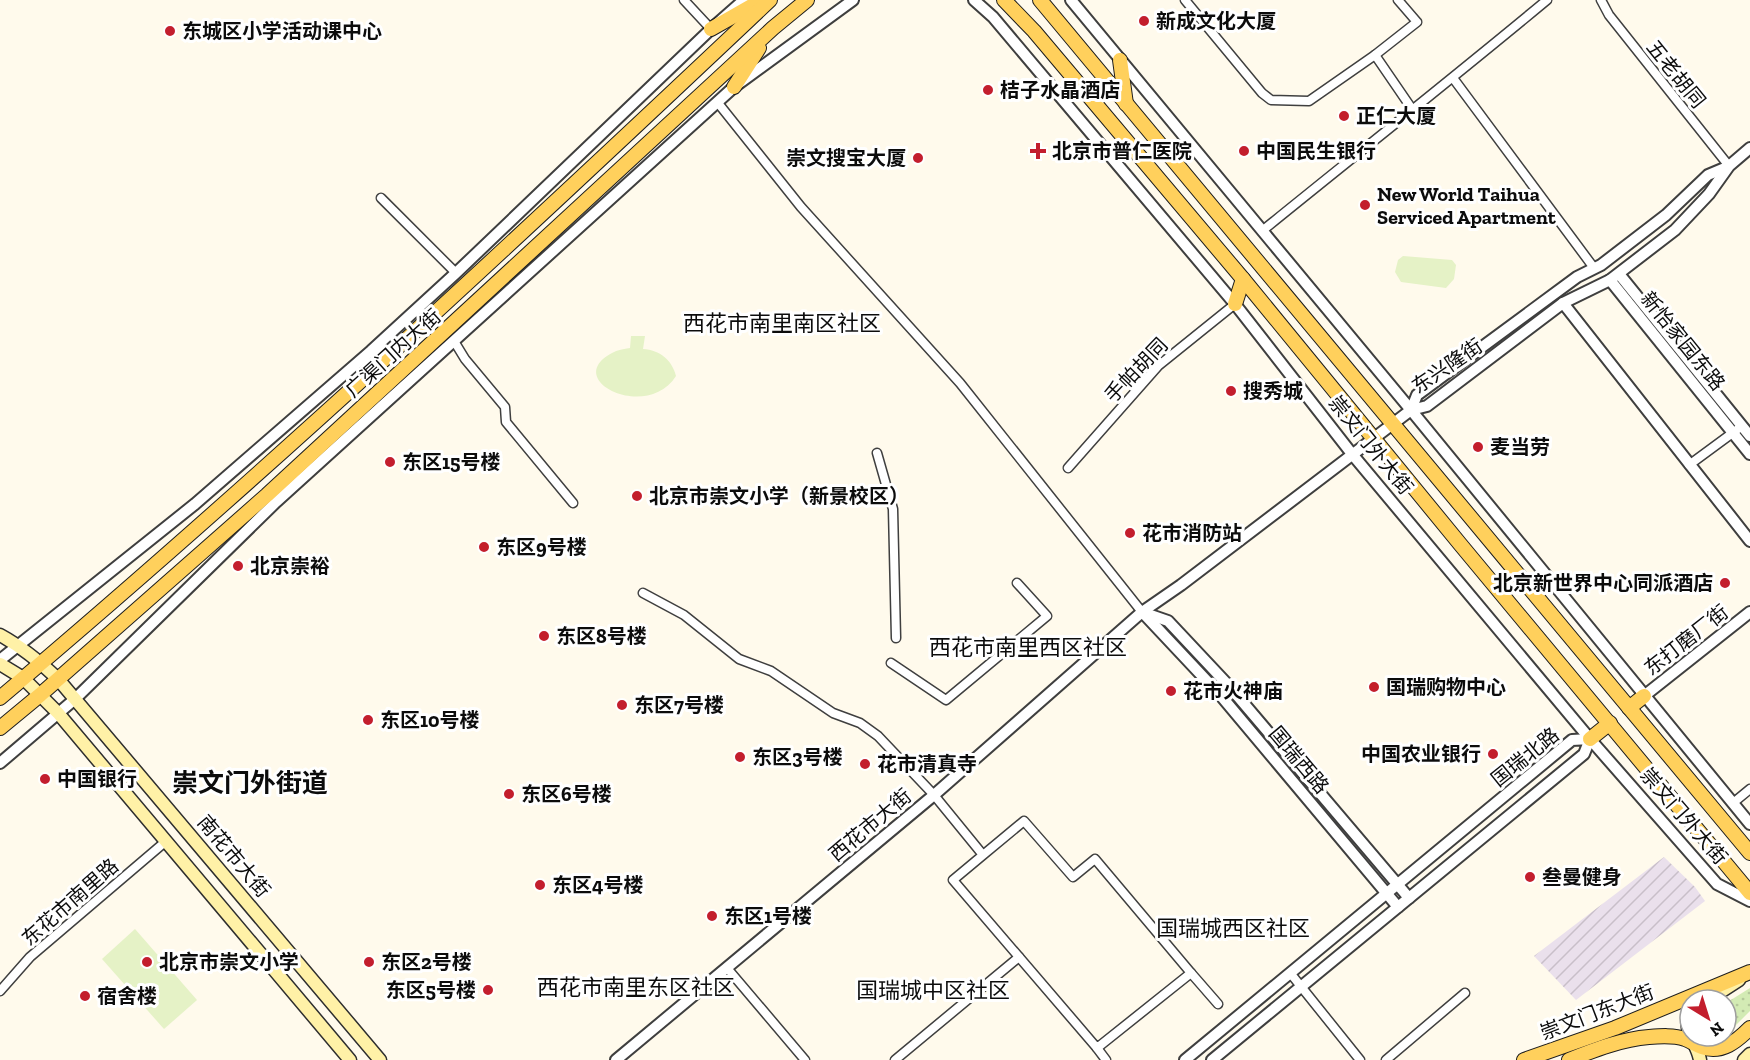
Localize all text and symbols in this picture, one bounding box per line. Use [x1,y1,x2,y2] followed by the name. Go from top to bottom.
[1156,9,1276,33] place label: 新成文化大厦
[1137,14,1151,28] marker: 新成文化大厦
[182,19,382,43] place label: 东城区小学活动课中心
[163,24,177,38] marker: 东城区小学活动课中心
[1642,35,1710,113] street label: 五老胡同
[1000,78,1120,102] place label: 桔子水晶酒店
[981,83,995,97] marker: 桔子水晶酒店
[1356,104,1436,128] place label: 正仁大厦
[1337,109,1351,123] marker: 正仁大厦
[1052,139,1192,163] place label: 北京市普仁医院
[1256,139,1376,163] place label: 中国民生银行
[1029,142,1047,160] marker: 北京市普仁医院
[1237,144,1251,158] marker: 中国民生银行
[786,146,906,170] place label: 崇文搜宝大厦
[911,151,925,165] marker: 崇文搜宝大厦
[1377,182,1557,229] place label: New World Taihua Serviced Apartment
[1358,198,1372,212] marker: New World Taihua Serviced Apartment
[1636,287,1730,395] street label: 新怡家园东路
[340,304,446,402] street label: 广渠门内大街
[683,310,881,337] district label: 西花市南里南区社区
[1100,333,1172,407] street label: 手帕胡同
[1407,334,1487,398] street label: 东兴隆街
[1243,379,1303,403] place label: 搜秀城
[1224,384,1238,398] marker: 搜秀城
[1324,391,1418,499] street label: 崇文门外大街
[1490,435,1550,459] place label: 麦当劳
[1471,440,1485,454] marker: 麦当劳
[402,450,501,474] place label: 东区15号楼
[383,455,397,469] marker: 东区15号楼
[649,484,909,508] place label: 北京市崇文小学（新景校区）
[630,489,644,503] marker: 北京市崇文小学（新景校区）
[1142,521,1242,545] place label: 花市消防站
[1123,526,1137,540] marker: 花市消防站
[496,535,587,559] place label: 东区9号楼
[477,540,491,554] marker: 东区9号楼
[250,554,330,578] place label: 北京崇裕
[231,559,245,573] marker: 北京崇裕
[1493,571,1713,595] place label: 北京新世界中心同派酒店
[1718,576,1732,590] marker: 北京新世界中心同派酒店
[1639,600,1733,680] street label: 东打磨厂街
[556,624,647,648] place label: 东区8号楼
[537,629,551,643] marker: 东区8号楼
[929,634,1127,661] district label: 西花市南里西区社区
[1386,675,1506,699] place label: 国瑞购物中心
[1183,679,1283,703] place label: 花市火神庙
[1367,680,1381,694] marker: 国瑞购物中心
[1164,684,1178,698] marker: 花市火神庙
[634,693,724,717] place label: 东区7号楼
[615,698,629,712] marker: 东区7号楼
[380,708,480,732] place label: 东区10号楼
[361,713,375,727] marker: 东区10号楼
[1264,722,1334,798] street label: 国瑞西路
[1486,723,1564,791] street label: 国瑞北路
[1361,742,1481,766] place label: 中国农业银行
[752,745,843,769] place label: 东区3号楼
[1486,747,1500,761] marker: 中国农业银行
[733,750,747,764] marker: 东区3号楼
[877,752,977,776] place label: 花市清真寺
[858,757,872,771] marker: 花市清真寺
[1636,763,1732,869] street label: 崇文门外大街
[57,767,137,791] place label: 中国银行
[172,767,328,799] district label: 崇文门外街道
[38,772,52,786] marker: 中国银行
[521,782,612,806] place label: 东区6号楼
[824,784,916,866] street label: 西花市大街
[502,787,516,801] marker: 东区6号楼
[193,810,275,902] street label: 南花市大街
[17,854,123,950] street label: 东花市南里路
[1542,865,1622,889] place label: 叁曼健身
[1523,870,1537,884] marker: 叁曼健身
[552,873,643,897] place label: 东区4号楼
[533,878,547,892] marker: 东区4号楼
[724,904,812,928] place label: 东区1号楼
[705,909,719,923] marker: 东区1号楼
[1156,915,1310,942] district label: 国瑞城西区社区
[159,950,299,974] place label: 北京市崇文小学
[381,950,472,974] place label: 东区2号楼
[140,955,154,969] marker: 北京市崇文小学
[362,955,376,969] marker: 东区2号楼
[537,974,735,1001] district label: 西花市南里东区社区
[856,977,1010,1004] district label: 国瑞城中区社区
[386,978,476,1002] place label: 东区5号楼
[1537,979,1657,1045] street label: 崇文门东大街
[481,983,495,997] marker: 东区5号楼
[97,984,157,1008] place label: 宿舍楼
[1678,988,1738,1048] north arrow
[78,989,92,1003] marker: 宿舍楼
[1706,1018,1728,1041] text: N

